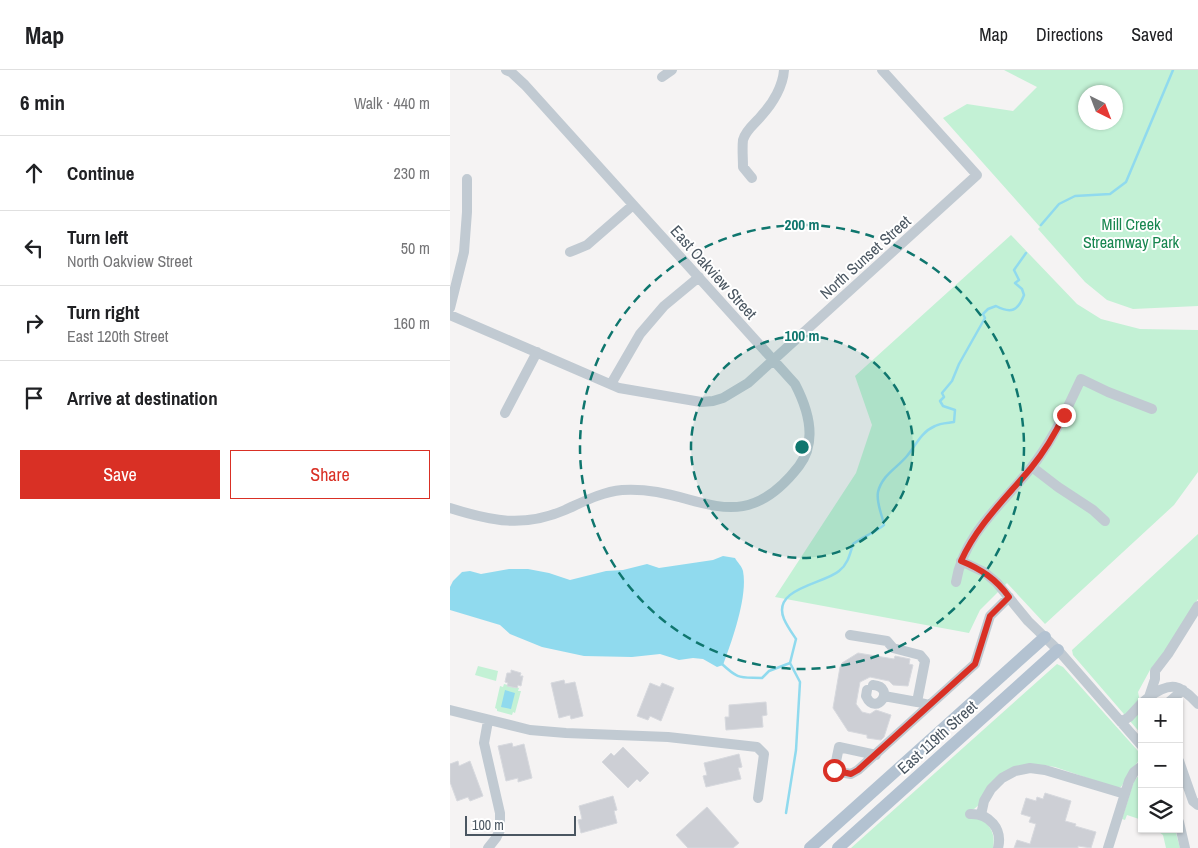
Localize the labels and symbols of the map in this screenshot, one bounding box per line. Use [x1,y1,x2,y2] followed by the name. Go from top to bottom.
[1078,85,1123,130] north arrow
[815,210,915,304] street label: North Sunset Street
[1083,213,1180,253] park label: Mill Creek Streamway Park
[785,214,819,235] text: 200 m
[666,220,762,324] street label: East Oakview Street
[785,325,819,346] text: 100 m
[1053,404,1076,427] route end
[793,438,811,456] centre of rings
[892,695,982,779] street label: East 119th Street
[823,759,846,782] route start
[465,813,576,836] scale bar

